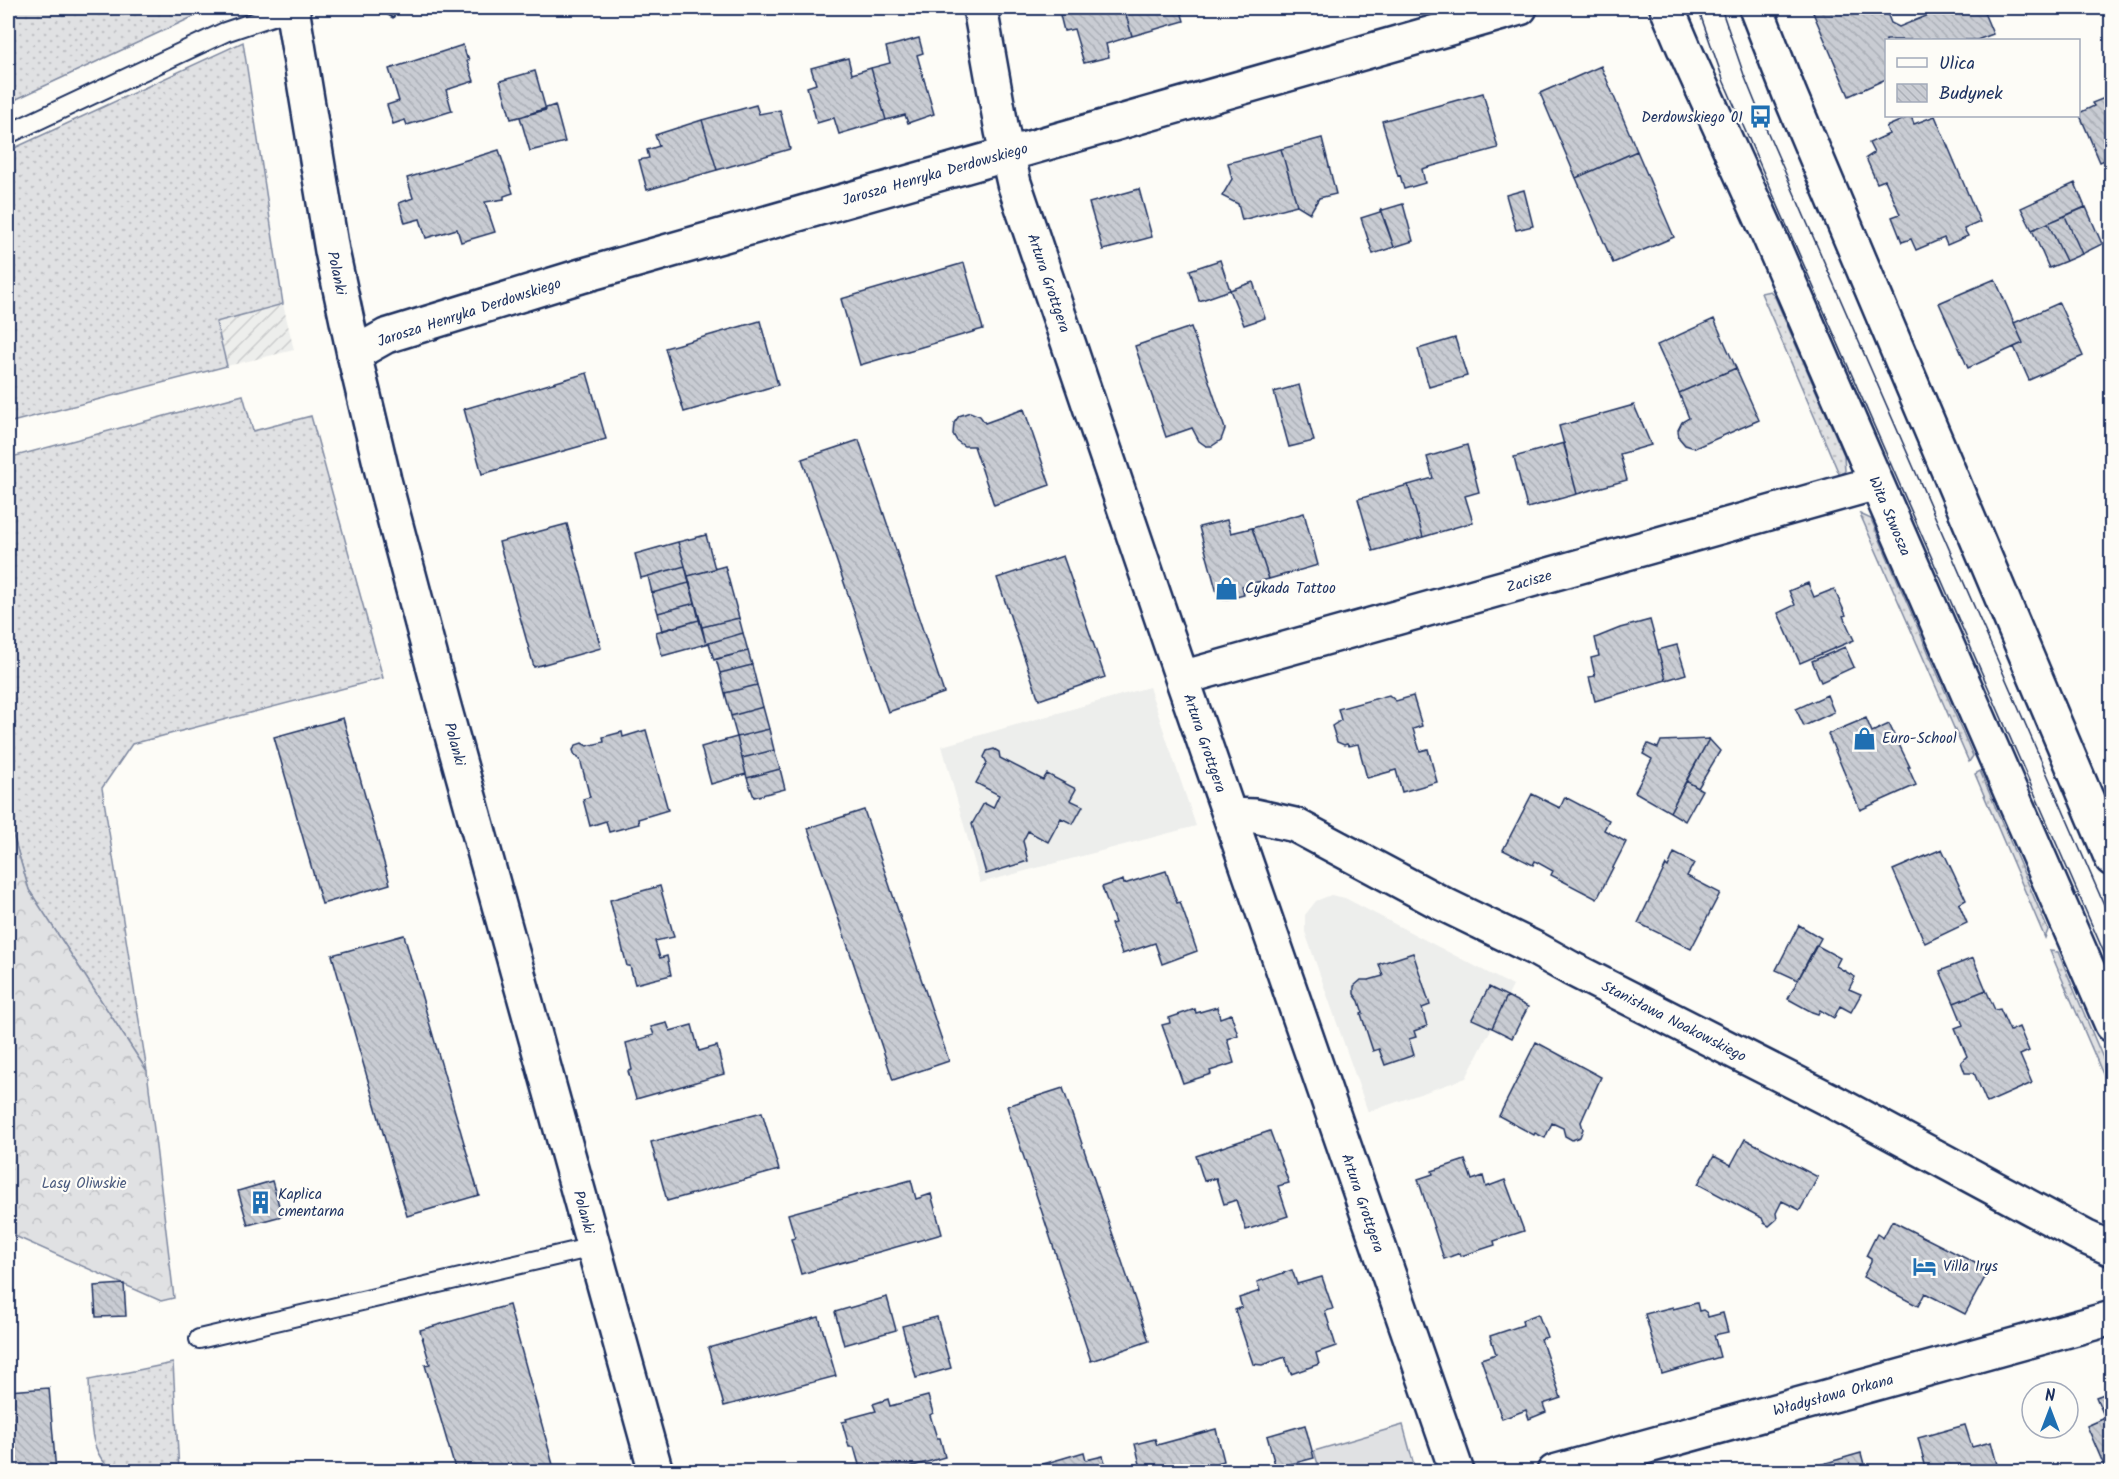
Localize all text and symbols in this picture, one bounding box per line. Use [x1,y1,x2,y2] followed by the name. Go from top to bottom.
[1885,39,2080,117] legend
[1939,50,1975,79] text: Ulica
[1939,80,2003,109] text: Budynek
[1748,104,1774,130] bus stop icon: Derdowskiego 01
[1641,106,1743,130] place label: Derdowskiego 01
[840,137,1031,213] street label: Jarosza Henryka Derdowskiego
[1020,230,1076,336] street label: Artura Grottgera
[320,249,353,299] street label: Polanki
[374,272,565,354] street label: Jarosza Henryka Derdowskiego
[1861,473,1917,560] street label: Wita Stwosza
[1504,564,1555,600] street label: Zacisze
[1214,575,1240,601] shop icon: Cykada Tattoo
[1245,577,1336,601] place label: Cykada Tattoo
[1176,690,1232,796] street label: Artura Grottgera
[437,720,472,770] street label: Polanki
[1851,725,1877,751] shop icon: Euro-School
[1882,727,1957,751] place label: Euro-School
[1597,975,1750,1069] street label: Stanisława Noakowskiego
[1334,1150,1390,1256] street label: Artura Grottgera
[42,1172,127,1196] park label: Lasy Oliwskie
[278,1183,344,1224] place label: Kaplica cmentarna
[566,1188,601,1238] street label: Polanki
[247,1190,273,1216] building icon: Kaplica cmentarna
[1912,1253,1938,1279] hotel icon: Villa Irys
[1943,1255,1999,1279] place label: Villa Irys
[1770,1368,1896,1424] street label: Władysława Orkana
[2020,1380,2080,1440] north arrow
[2045,1384,2055,1409] text: N

